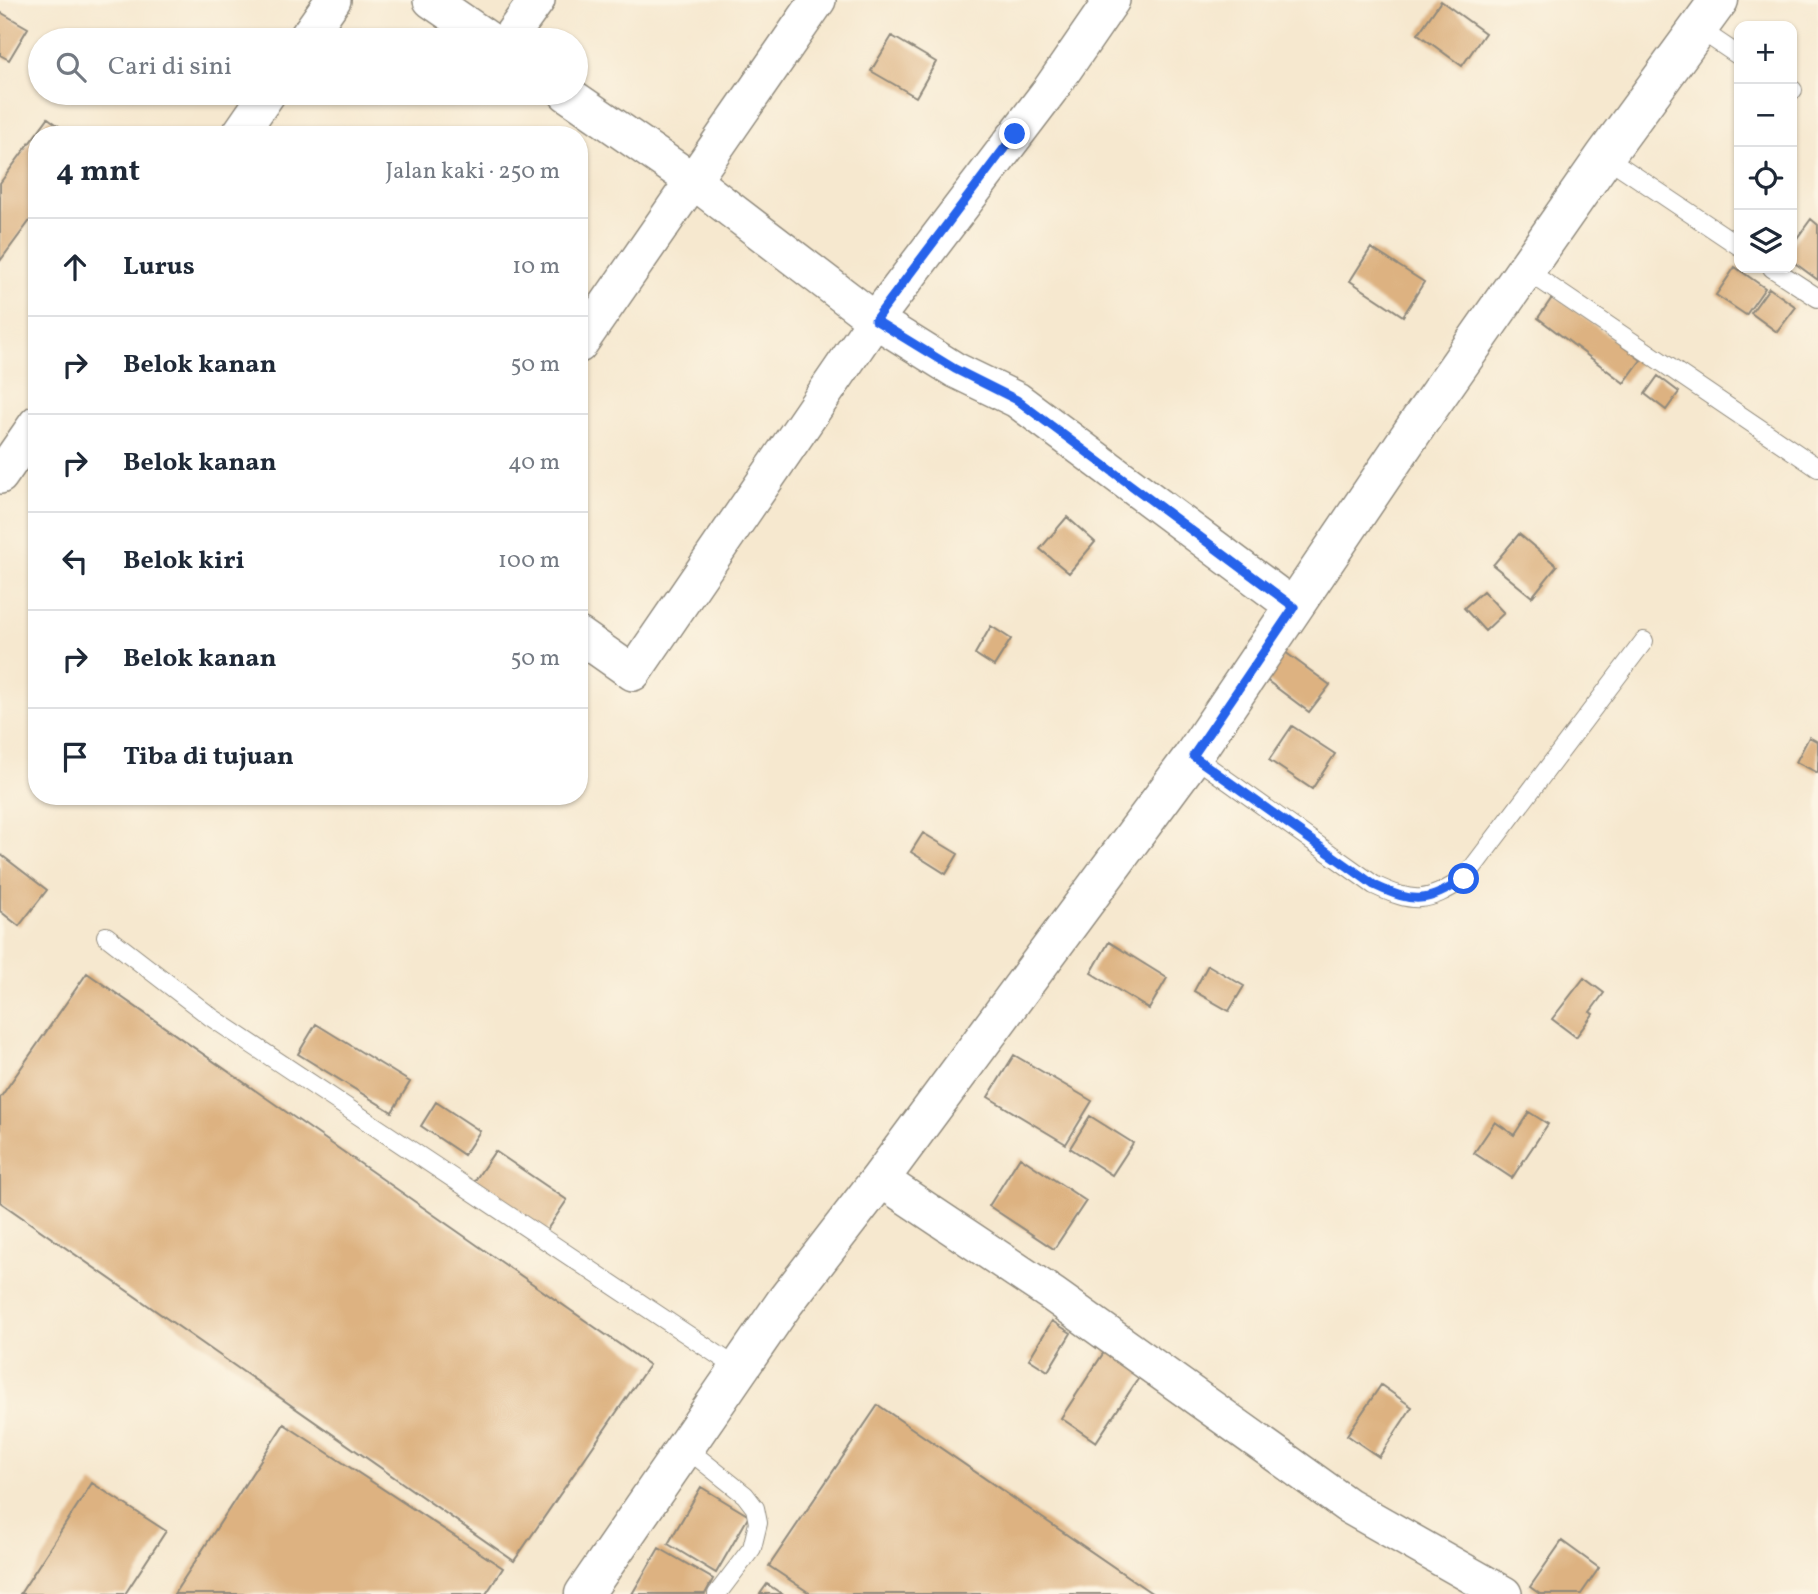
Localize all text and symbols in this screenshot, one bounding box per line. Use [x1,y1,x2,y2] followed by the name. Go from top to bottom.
[1734,21,1797,273] map controls
[1734,21,1797,84] button: +
[28,28,588,105] search box
[52,48,90,86] icon: search
[108,49,232,85] text: Cari di sini
[1734,84,1797,147] button: −
[999,118,1030,149] route end
[1734,147,1797,210] button: locate
[56,151,140,193] text: 4 mnt
[385,156,560,188] text: Jalan kaki · 250 m
[1734,210,1797,273] button: layers
[56,248,94,286] icon: ahead
[123,249,195,285] text: Lurus
[512,251,560,283] text: 10 m
[56,346,94,384] icon: right
[123,347,277,383] text: Belok kanan
[511,349,560,381] text: 50 m
[56,444,94,482] icon: right
[123,445,277,481] text: Belok kanan
[508,447,560,479] text: 40 m
[56,542,94,580] icon: left
[123,543,245,579] text: Belok kiri
[498,545,560,577] text: 100 m
[56,640,94,678] icon: right
[123,641,277,677] text: Belok kanan
[511,643,560,675] text: 50 m
[56,738,94,776] icon: arrive
[123,739,294,775] text: Tiba di tujuan
[1448,863,1479,894] route start

